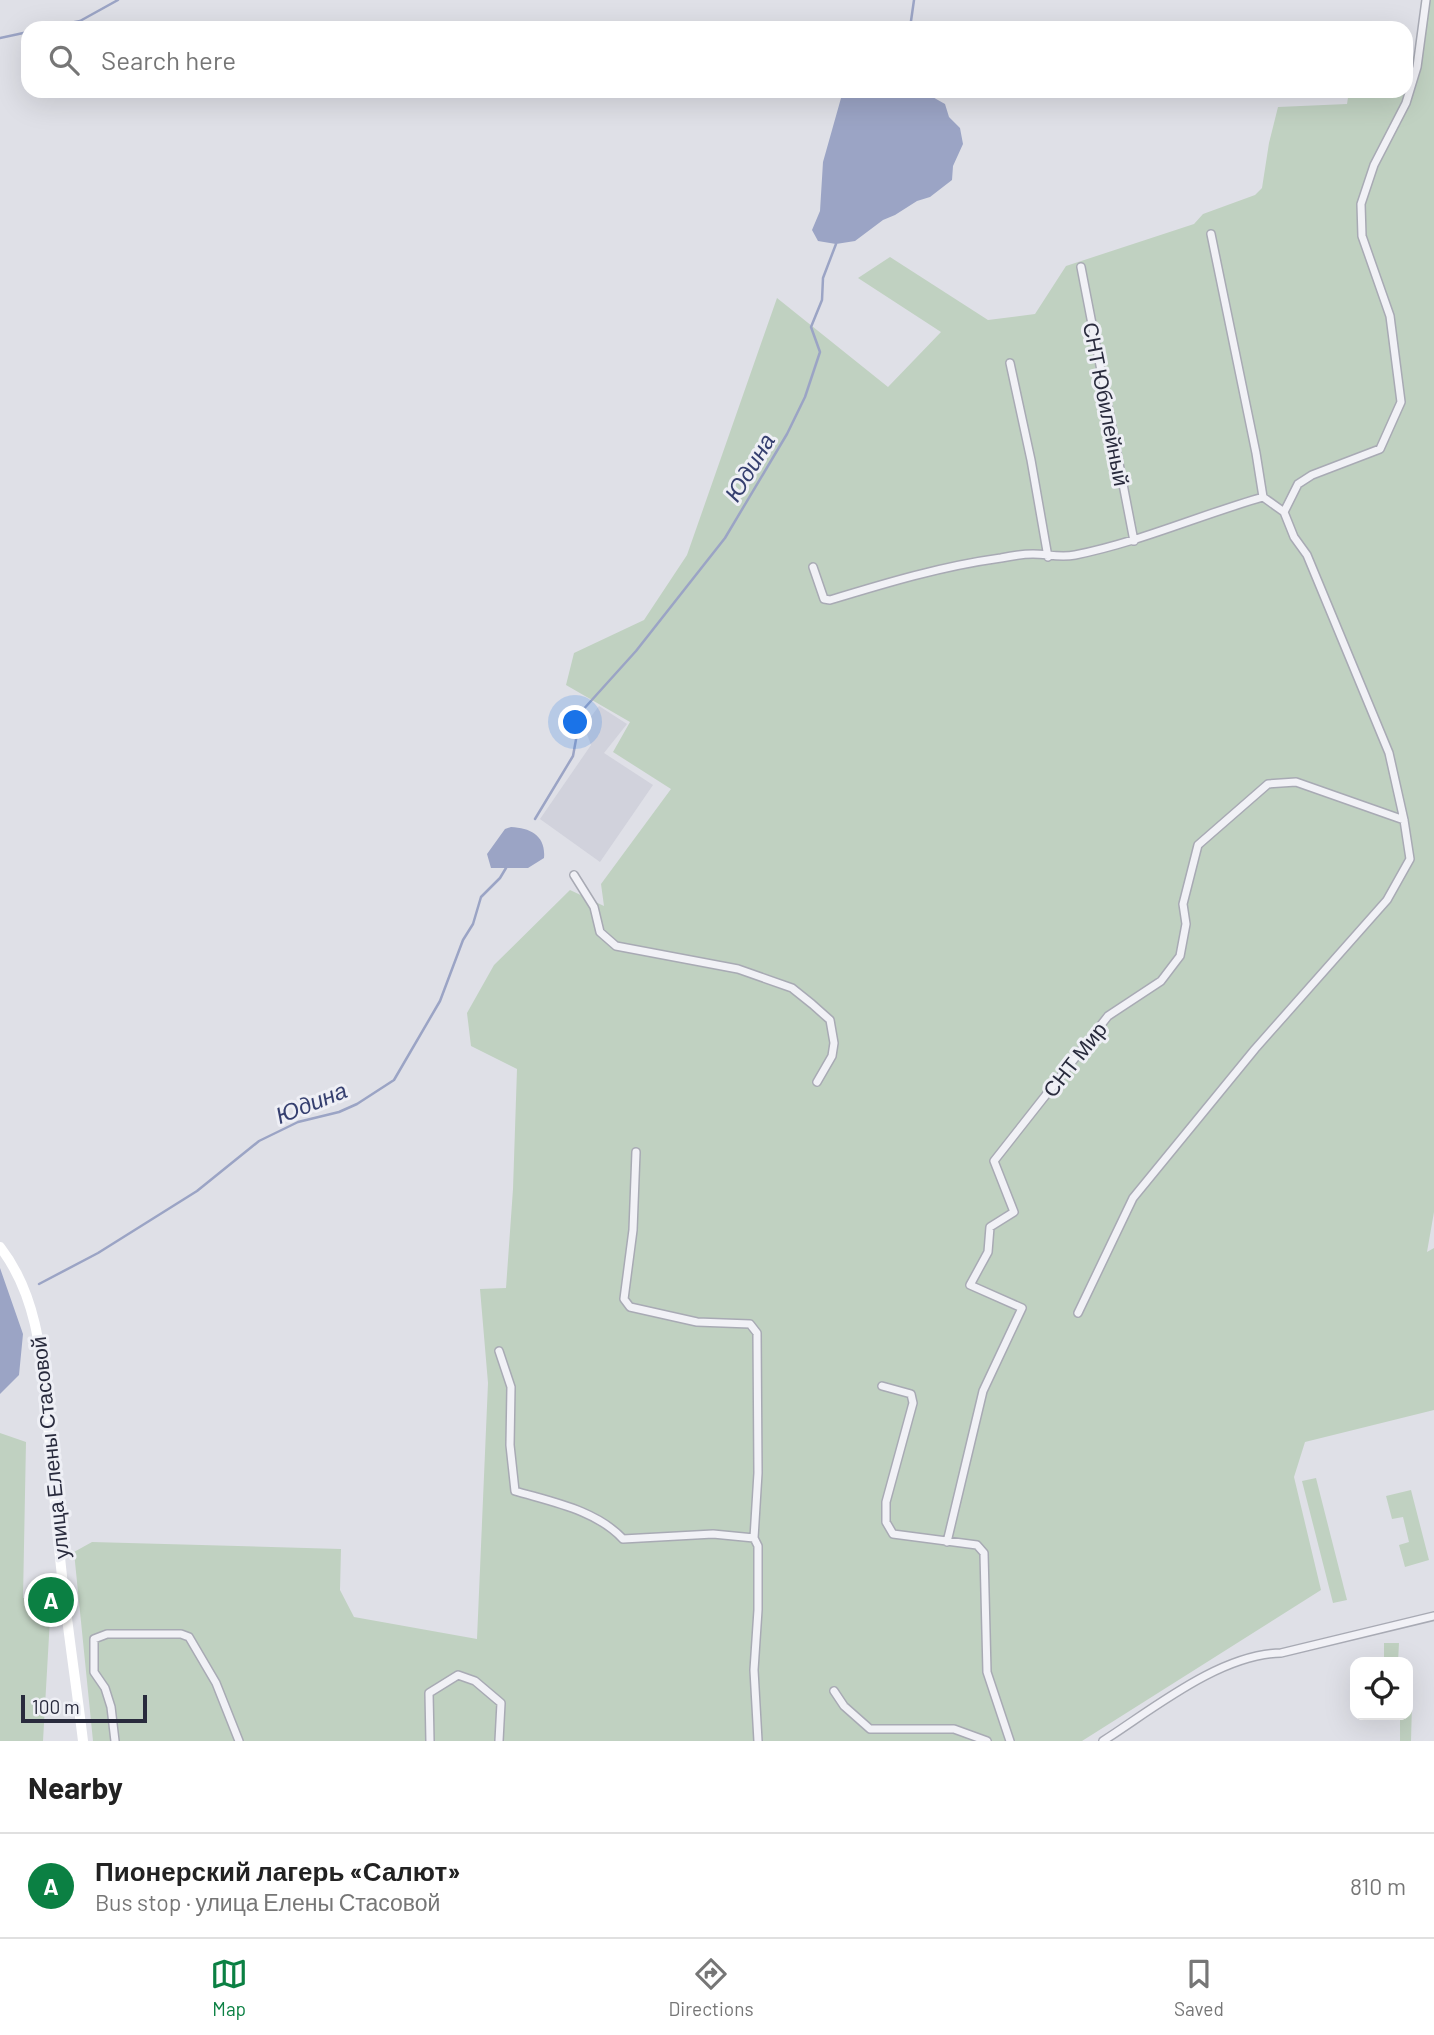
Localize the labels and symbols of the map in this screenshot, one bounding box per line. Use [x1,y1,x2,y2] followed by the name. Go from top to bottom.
[1079,320,1135,488] street label: СНТ Юбилейный
[718,428,780,506] water label: Юдина
[558,705,592,739] your location
[1037,1017,1111,1101] street label: СНТ Мир
[271,1075,351,1129] water label: Юдина
[25,1335,73,1561] street label: улица Елены Стасовой
[28,1574,74,1626] pin: A
[21,1692,147,1724] scale bar

